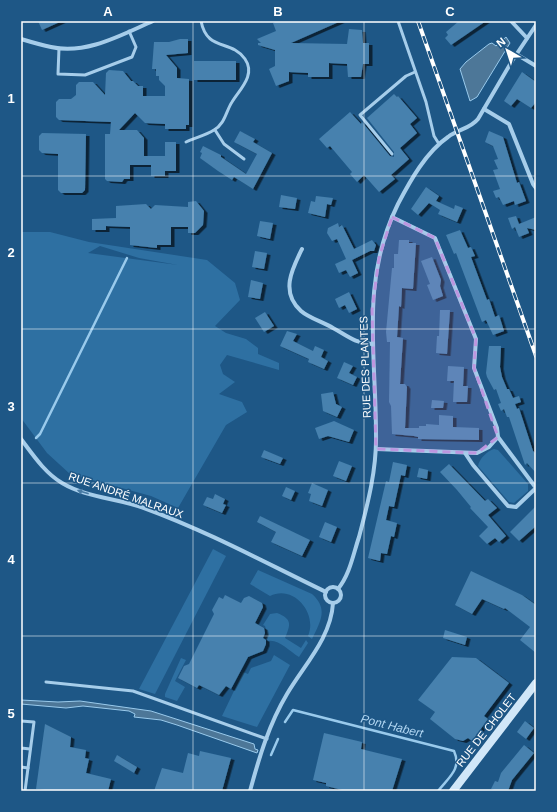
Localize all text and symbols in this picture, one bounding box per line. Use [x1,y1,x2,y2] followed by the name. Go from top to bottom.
[103,4,113,19] text: A
[273,4,283,19] text: B
[445,4,455,19] text: C
[487,30,527,70] north arrow
[494,35,508,49] text: N
[7,91,15,106] text: 1
[7,245,15,260] text: 2
[357,316,373,418] street label: RUE DES PLANTES
[7,399,15,414] text: 3
[67,470,186,520] street label: RUE ANDRÉ MALRAUX
[76,489,88,495] one-way arrow
[7,552,15,567] text: 4
[454,691,518,769] street label: RUE DE CHOLET
[7,706,15,721] text: 5
[359,711,425,741] water label: Pont Habert

